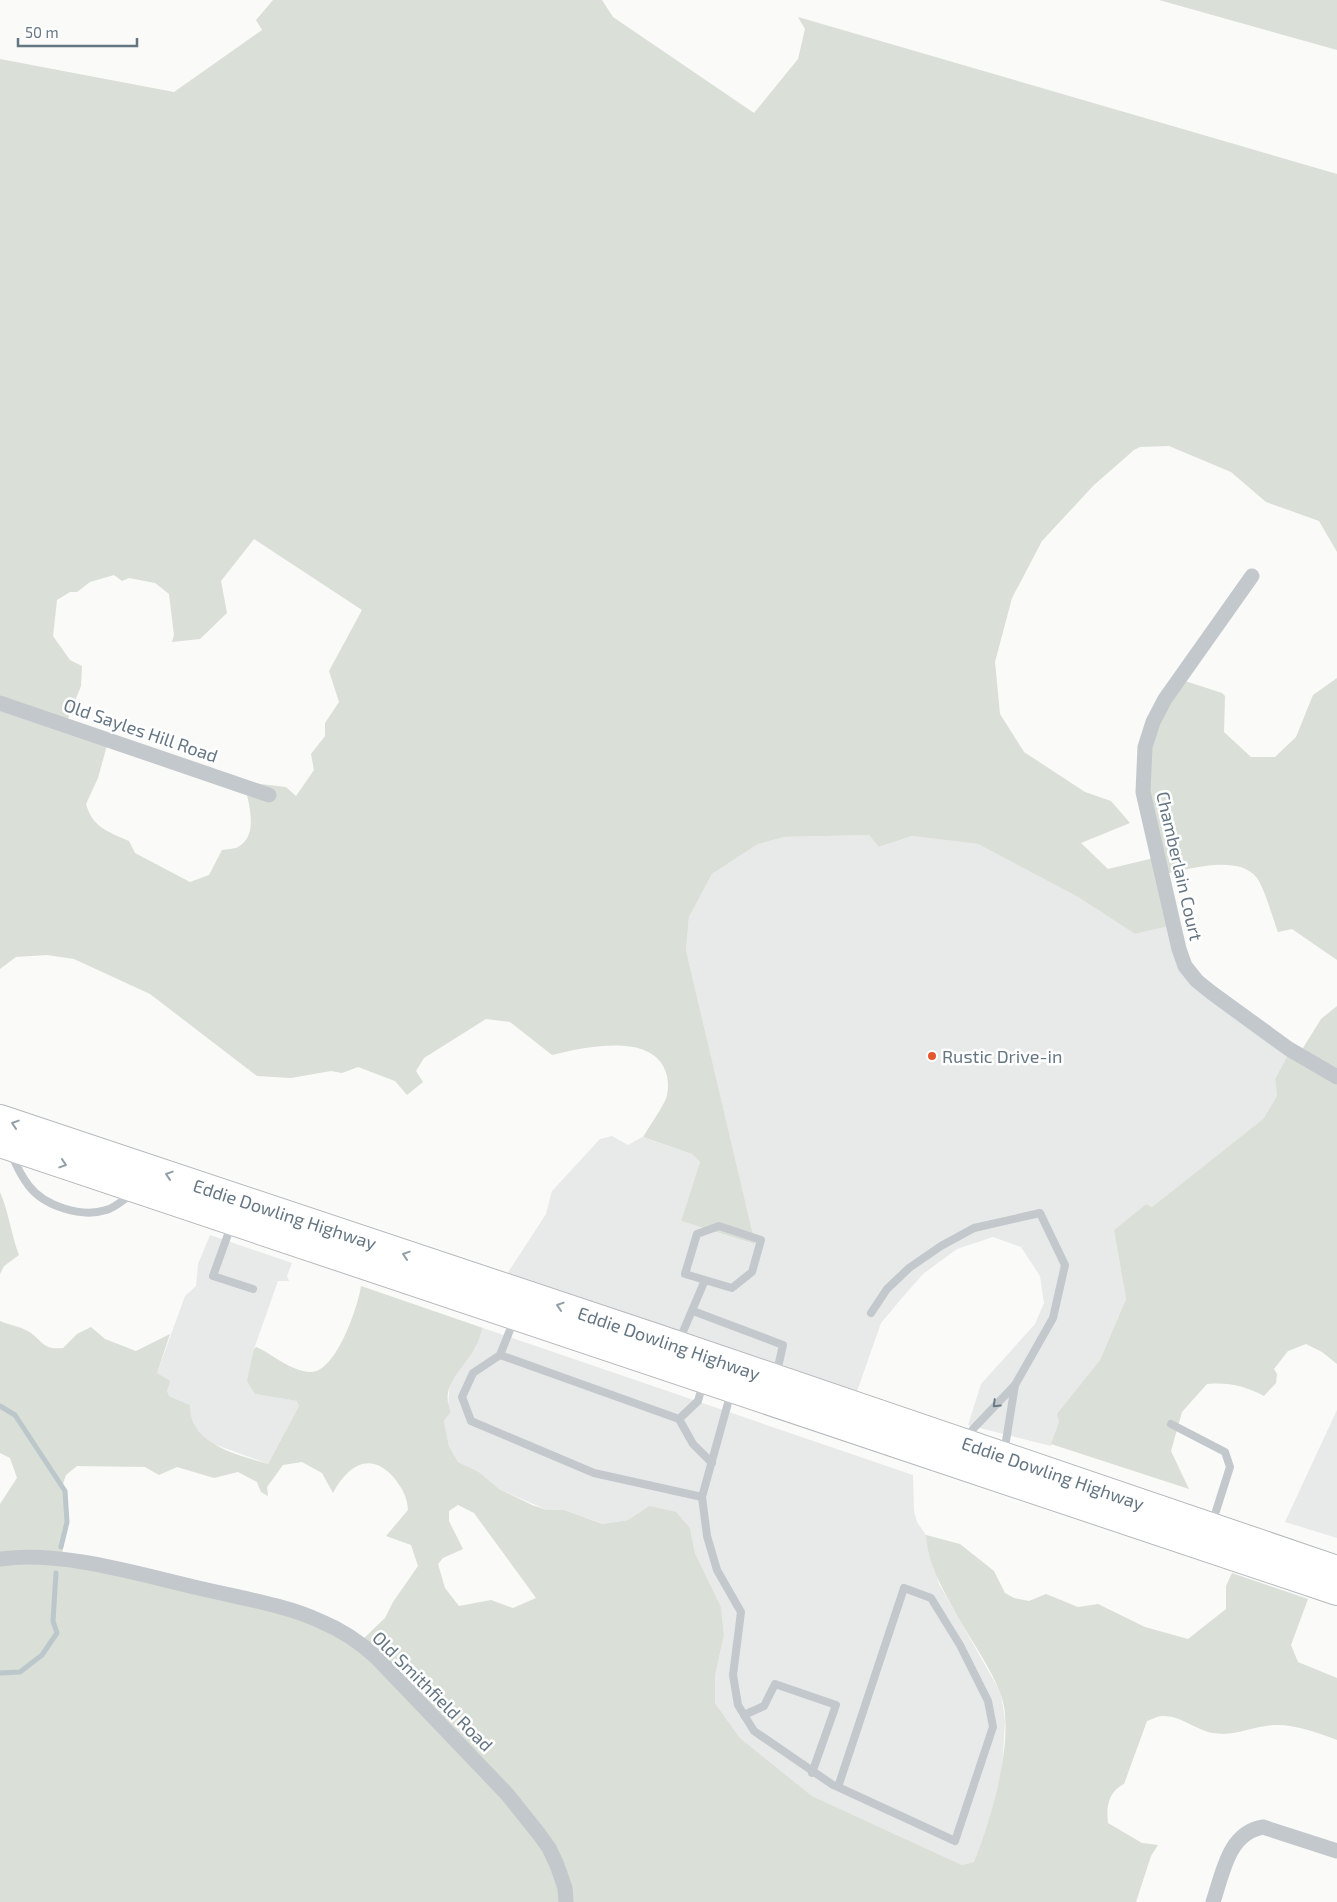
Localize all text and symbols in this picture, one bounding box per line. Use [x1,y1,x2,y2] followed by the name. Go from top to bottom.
[18,15,136,47] scale bar
[25,23,59,41] text: 50 m
[61,693,221,767] street label: Old Sayles Hill Road
[1152,789,1208,943] street label: Chamberlain Court
[942,1045,1062,1067] place label: Rustic Drive-in
[926,1050,938,1062] marker: Rustic Drive-in
[11,1120,19,1130] one-way arrow
[58,1158,67,1168] one-way arrow
[165,1171,173,1181] one-way arrow
[191,1174,380,1254] street label: Eddie Dowling Highway
[402,1250,411,1260] one-way arrow
[575,1301,763,1385] street label: Eddie Dowling Highway
[556,1302,565,1312] one-way arrow
[993,1398,1002,1407] one-way arrow
[959,1431,1147,1515] street label: Eddie Dowling Highway
[368,1626,498,1756] street label: Old Smithfield Road

